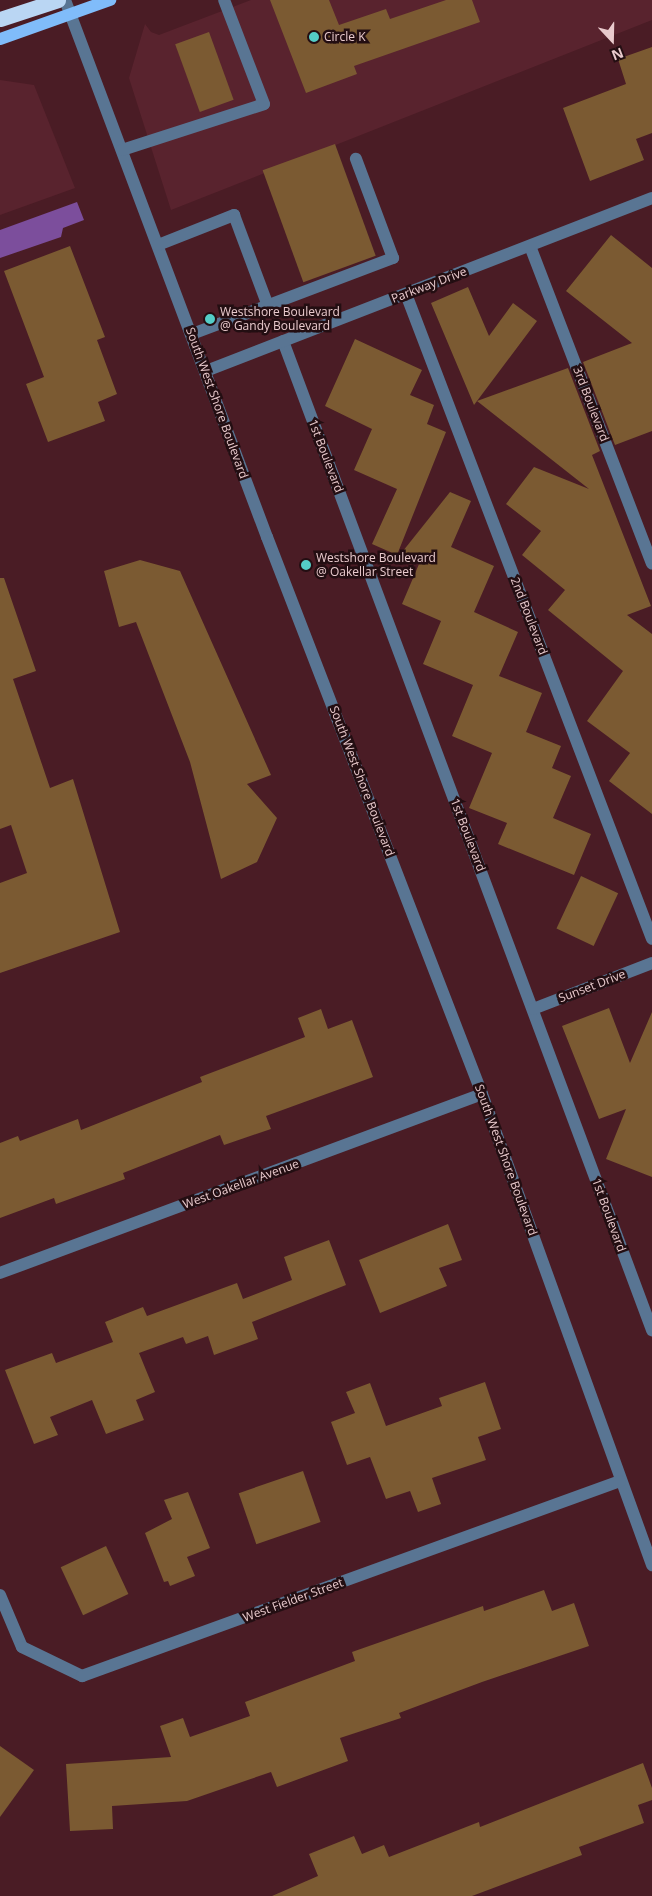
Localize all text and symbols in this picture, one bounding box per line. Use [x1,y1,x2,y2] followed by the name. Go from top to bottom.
[587,15,637,65] north arrow
[324,30,365,44] place label: Circle K
[308,31,320,43] marker: Circle K
[609,44,626,65] text: N
[389,264,469,306] street label: Parkway Drive
[220,305,340,333] place label: Westshore Boulevard @ Gandy Boulevard
[204,313,216,325] marker: Westshore Boulevard @ Gandy Boulevard
[183,325,251,481] street label: South West Shore Boulevard
[570,364,612,444] street label: 3rd Boulevard
[305,417,347,495] street label: 1st Boulevard
[316,551,436,579] place label: Westshore Boulevard @ Oakellar Street
[300,559,312,571] marker: Westshore Boulevard @ Oakellar Street
[508,575,550,657] street label: 2nd Boulevard
[327,704,397,858] street label: South West Shore Boulevard
[447,796,489,874] street label: 1st Boulevard
[557,967,627,1005] street label: Sunset Drive
[472,1082,540,1238] street label: South West Shore Boulevard
[181,1156,301,1212] street label: West Oakellar Avenue
[589,1176,629,1254] street label: 1st Boulevard
[241,1575,345,1625] street label: West Fielder Street

